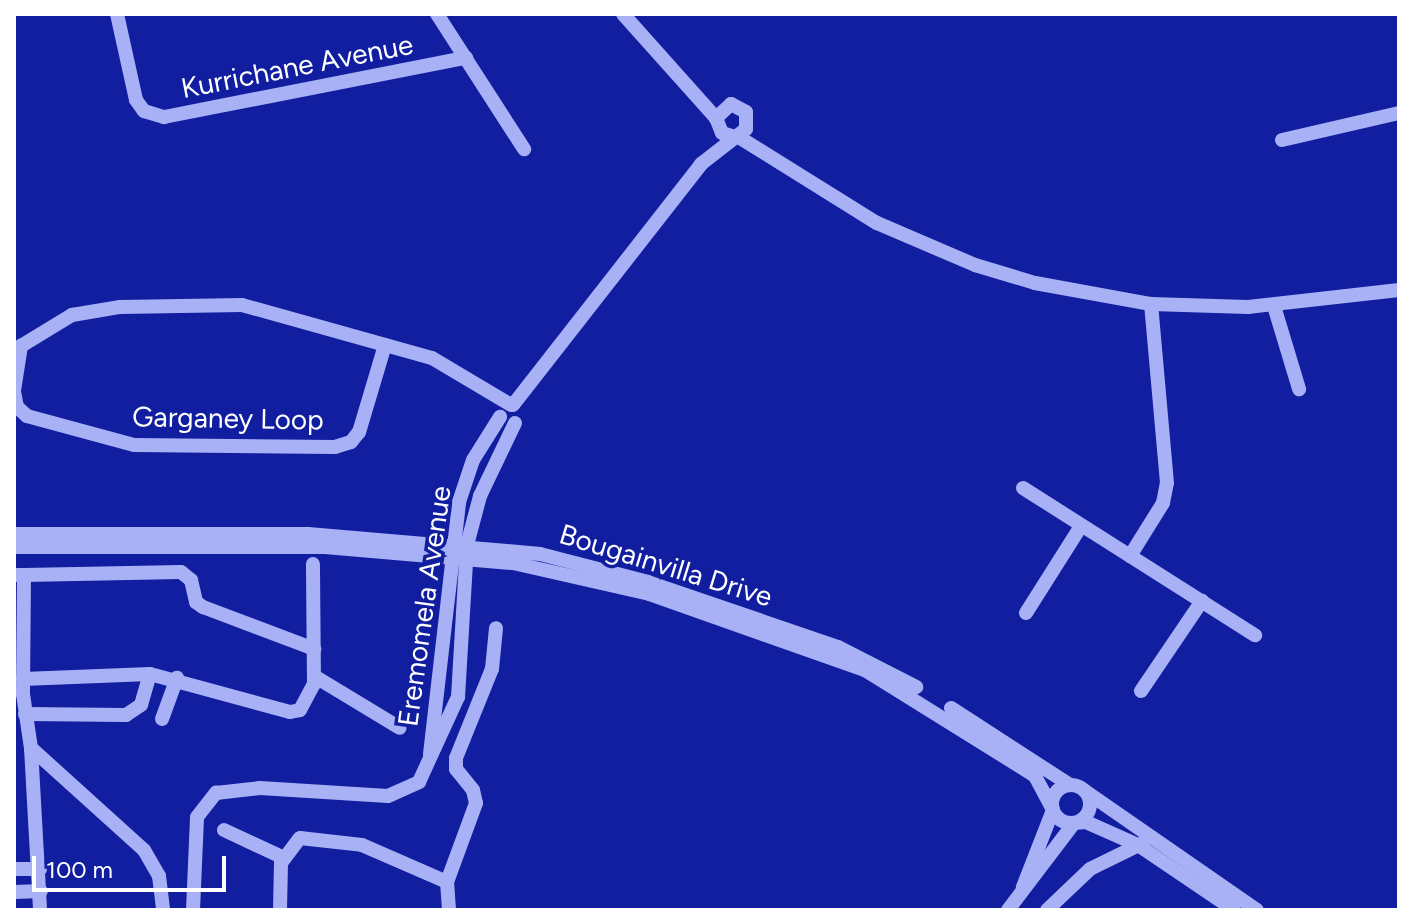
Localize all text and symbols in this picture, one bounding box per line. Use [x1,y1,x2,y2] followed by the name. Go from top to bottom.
[178,27,416,105] street label: Kurrichane Avenue
[132,400,324,436] street label: Garganey Loop
[390,484,458,728] street label: Eremomela Avenue
[555,517,777,613] street label: Bougainvilla Drive
[36,840,230,890] scale bar
[46,855,113,884] text: 100 m

